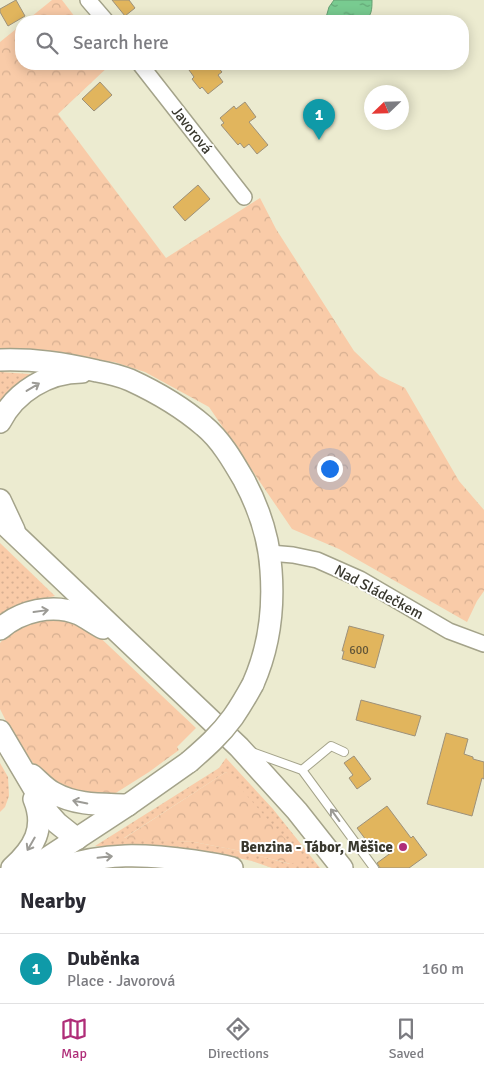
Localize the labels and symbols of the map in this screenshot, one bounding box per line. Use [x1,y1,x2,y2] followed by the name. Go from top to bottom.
[364,85,409,130] north arrow
[303,99,335,140] pin: 1
[168,103,216,157] street label: Javorová
[25,381,39,391] one-way arrow
[317,456,343,482] your location
[331,561,427,623] street label: Nad Sládečkem
[33,606,49,616] one-way arrow
[349,643,369,658] house number: 600
[72,797,88,806] one-way arrow
[330,808,340,822] one-way arrow
[25,837,35,851] one-way arrow
[240,838,393,856] place label: Benzina - Tábor, Měšice
[397,841,409,853] marker: Benzina - Tábor, Měšice
[97,852,113,862] one-way arrow

